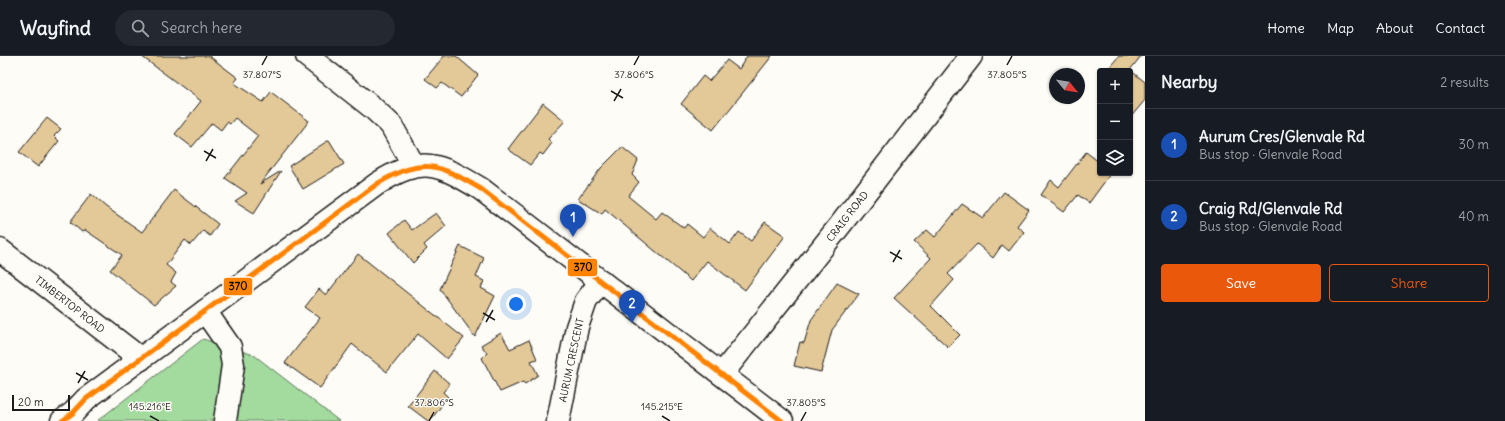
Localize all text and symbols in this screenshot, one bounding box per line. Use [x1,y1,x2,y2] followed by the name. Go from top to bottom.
[115,10,395,46] search box
[20,16,91,40] text: Wayfind
[129,17,151,39] icon: search
[161,18,242,37] text: Search here
[1267,19,1305,37] text: Home
[1327,19,1354,37] text: Map
[1376,19,1414,37] text: About
[1436,19,1485,37] text: Contact
[243,68,282,81] text: 37.807°S
[614,68,654,81] text: 37.806°S
[987,68,1027,81] text: 37.805°S
[1049,68,1085,104] north arrow
[1097,68,1133,176] map controls
[1097,68,1133,104] button: +
[1161,71,1217,93] text: Nearby
[1440,74,1489,91] text: 2 results
[1097,104,1133,140] button: −
[1199,127,1365,146] text: Aurum Cres/Glenvale Rd
[1171,136,1177,153] text: 1
[1459,136,1489,153] text: 30 m
[1097,140,1133,176] button: layers
[1199,146,1342,163] text: Bus stop · Glenvale Road
[824,188,871,244] street label: CRAIG ROAD
[1199,199,1342,218] text: Craig Rd/Glenvale Rd
[560,204,586,237] pin: 1
[1170,208,1178,225] text: 2
[1458,208,1489,225] text: 40 m
[1199,218,1342,235] text: Bus stop · Glenvale Road
[567,258,598,277] line badge: 370
[574,260,592,274] text: 370
[1161,264,1321,302] button: Save
[1329,264,1489,302] button: Share
[32,273,107,336] street label: TIMBERTOP ROAD
[223,277,253,296] line badge: 370
[229,279,247,293] text: 370
[619,290,645,323] pin: 2
[506,294,526,314] your location
[556,317,587,403] street label: AURUM CRESCENT
[12,393,70,412] scale bar
[18,395,44,409] text: 20 m
[414,396,454,409] text: 37.806°S
[786,396,826,409] text: 37.805°S
[129,400,171,413] text: 145.216°E
[641,400,683,413] text: 145.215°E

